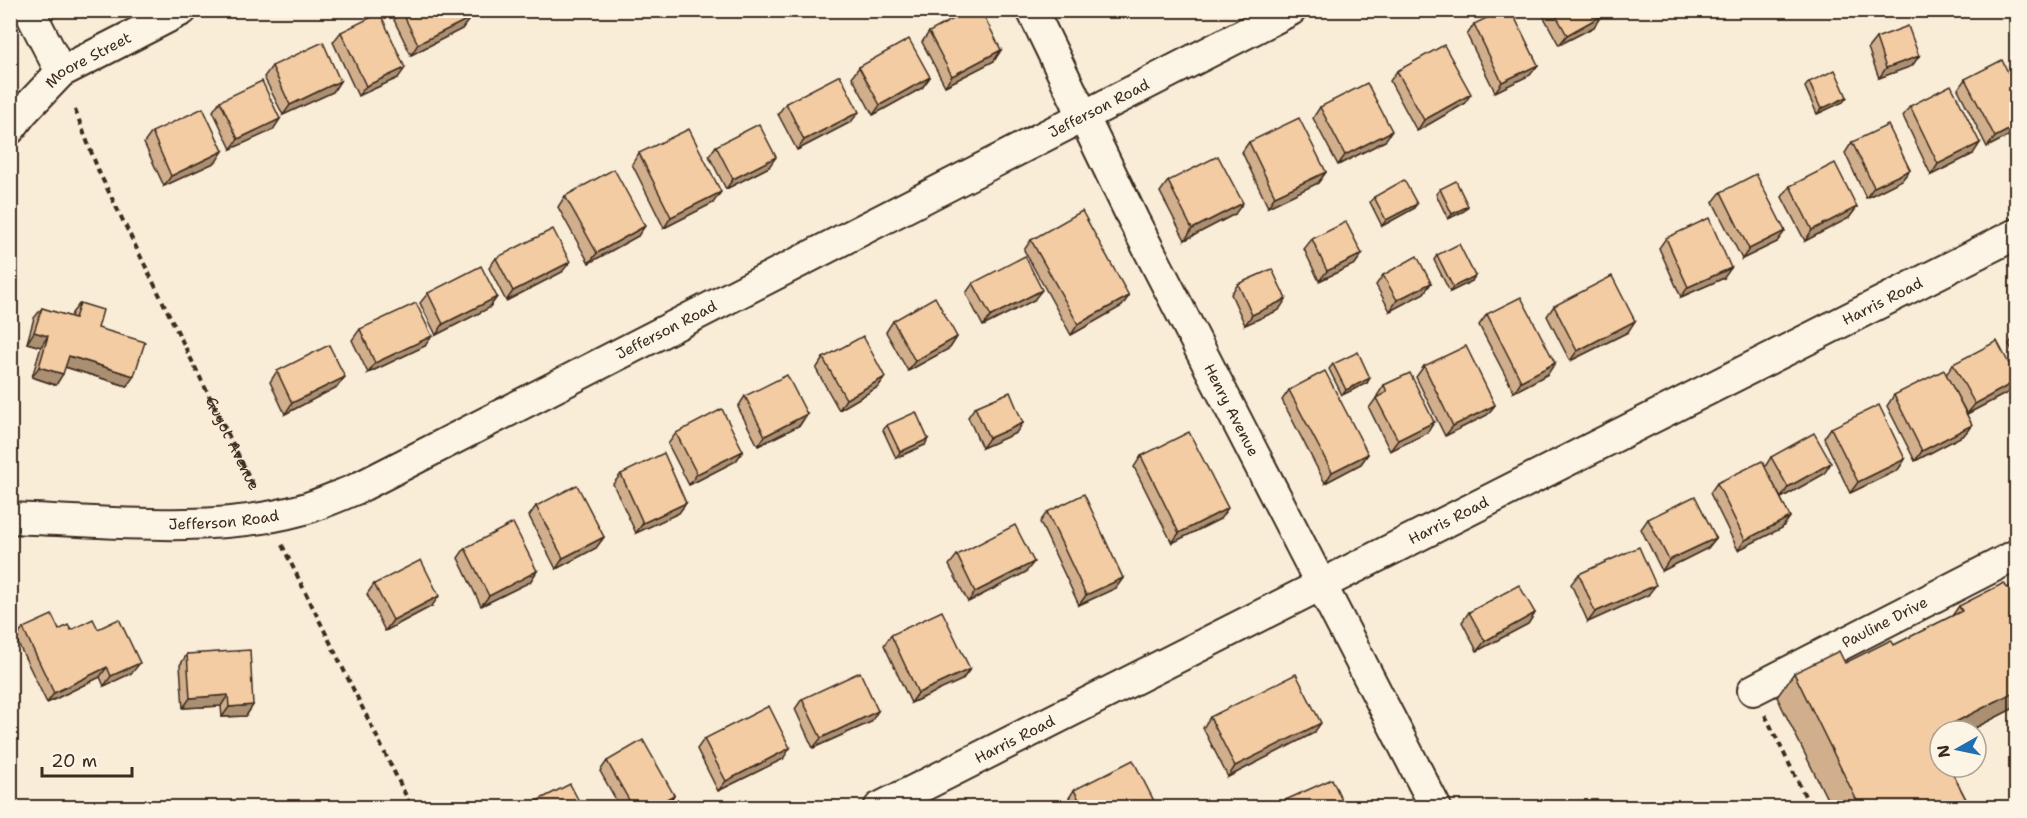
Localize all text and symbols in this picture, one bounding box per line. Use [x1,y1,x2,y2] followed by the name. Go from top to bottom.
[41,28,135,92] street label: Moore Street
[1045,74,1153,142] street label: Jefferson Road
[1839,273,1926,330] street label: Harris Road
[613,296,721,364] street label: Jefferson Road
[1199,360,1263,460] street label: Henry Avenue
[201,393,264,494] street label: Guyot Avenue
[1405,492,1492,549] street label: Harris Road
[169,505,281,534] street label: Jefferson Road
[1838,592,1931,653] street label: Pauline Drive
[971,711,1059,768] street label: Harris Road
[1928,719,1988,779] north arrow
[42,740,132,778] scale bar
[1932,743,1955,759] text: N
[51,749,97,773] text: 20 m

